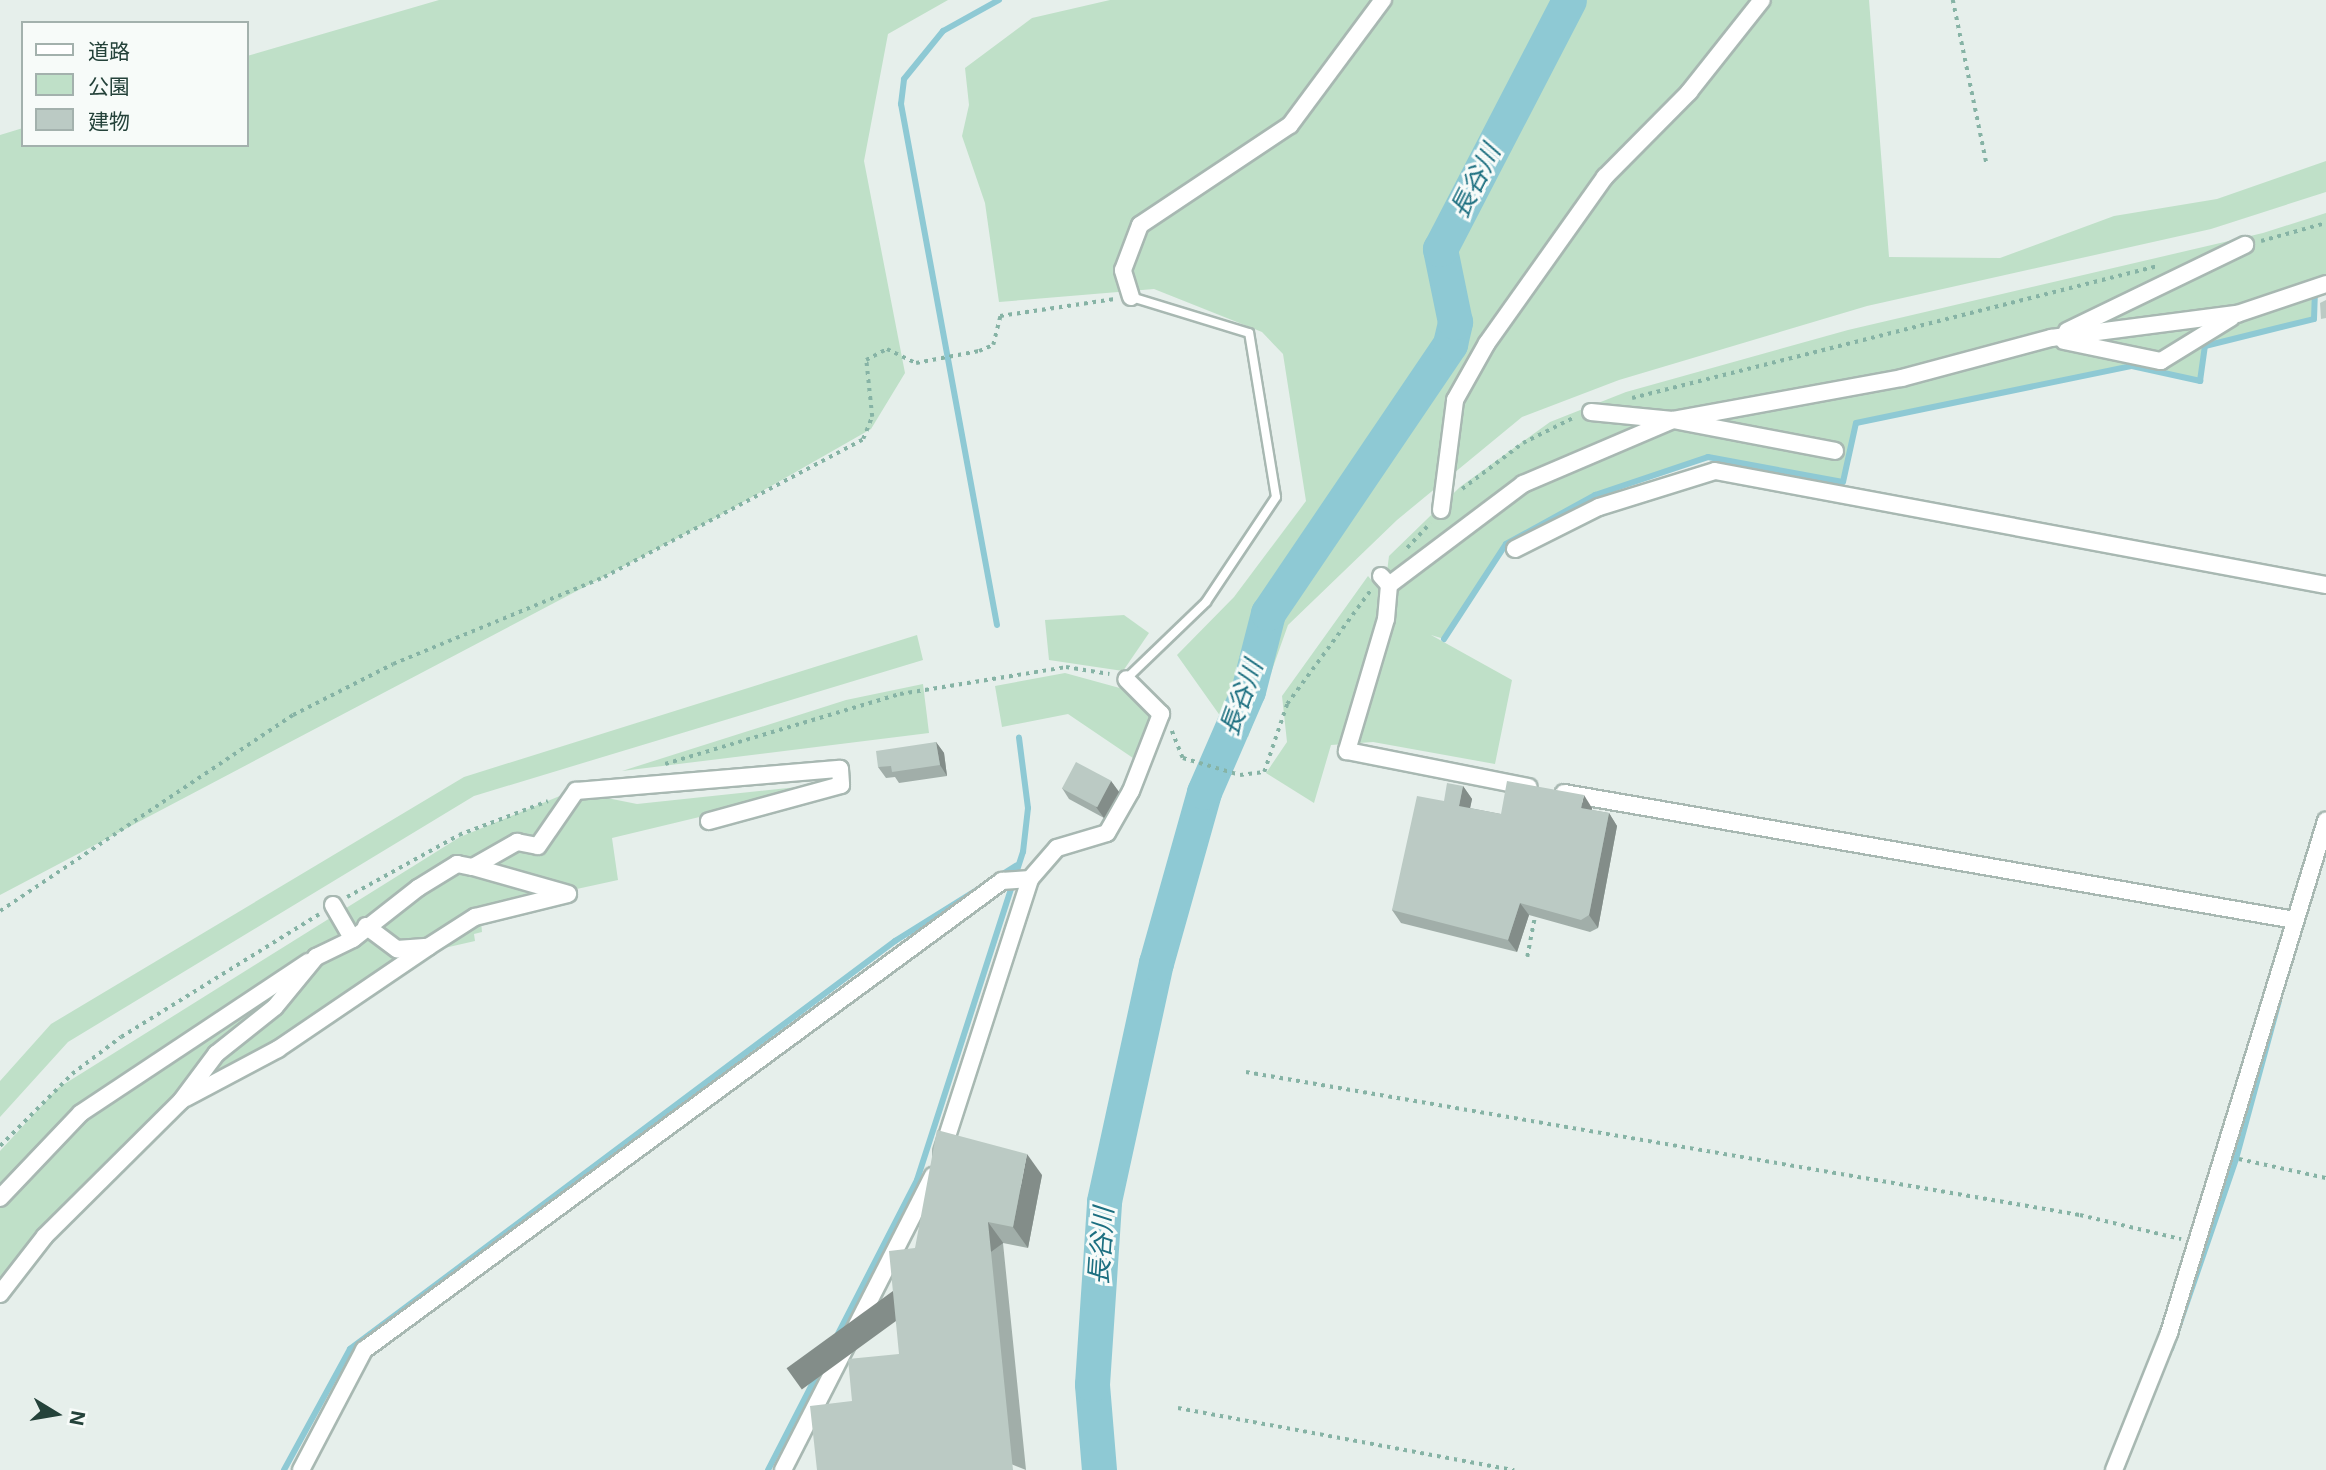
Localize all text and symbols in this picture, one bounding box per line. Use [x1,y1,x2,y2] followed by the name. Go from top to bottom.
[21,21,248,147] legend
[88,39,130,64] text: 道路
[88,74,130,99] text: 公園
[88,109,130,134] text: 建物
[1443,139,1507,223] water label: 長谷川
[1213,656,1269,740] water label: 長谷川
[1083,1206,1119,1286] water label: 長谷川
[21,1379,91,1449] north arrow
[64,1409,90,1427] text: N

